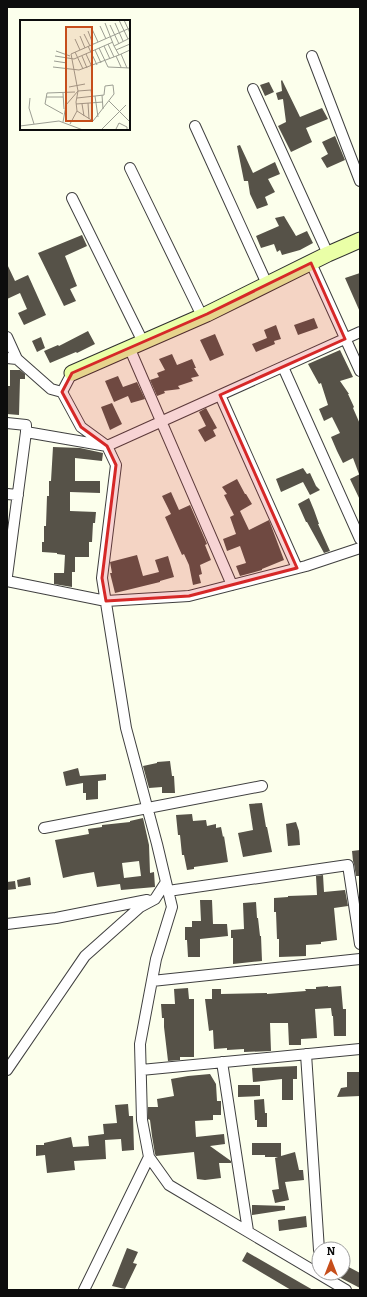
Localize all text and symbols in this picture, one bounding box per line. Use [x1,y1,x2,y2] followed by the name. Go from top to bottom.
[20,20,130,130] inset map
[311,1241,351,1281] north arrow
[327,1245,336,1258] text: N

